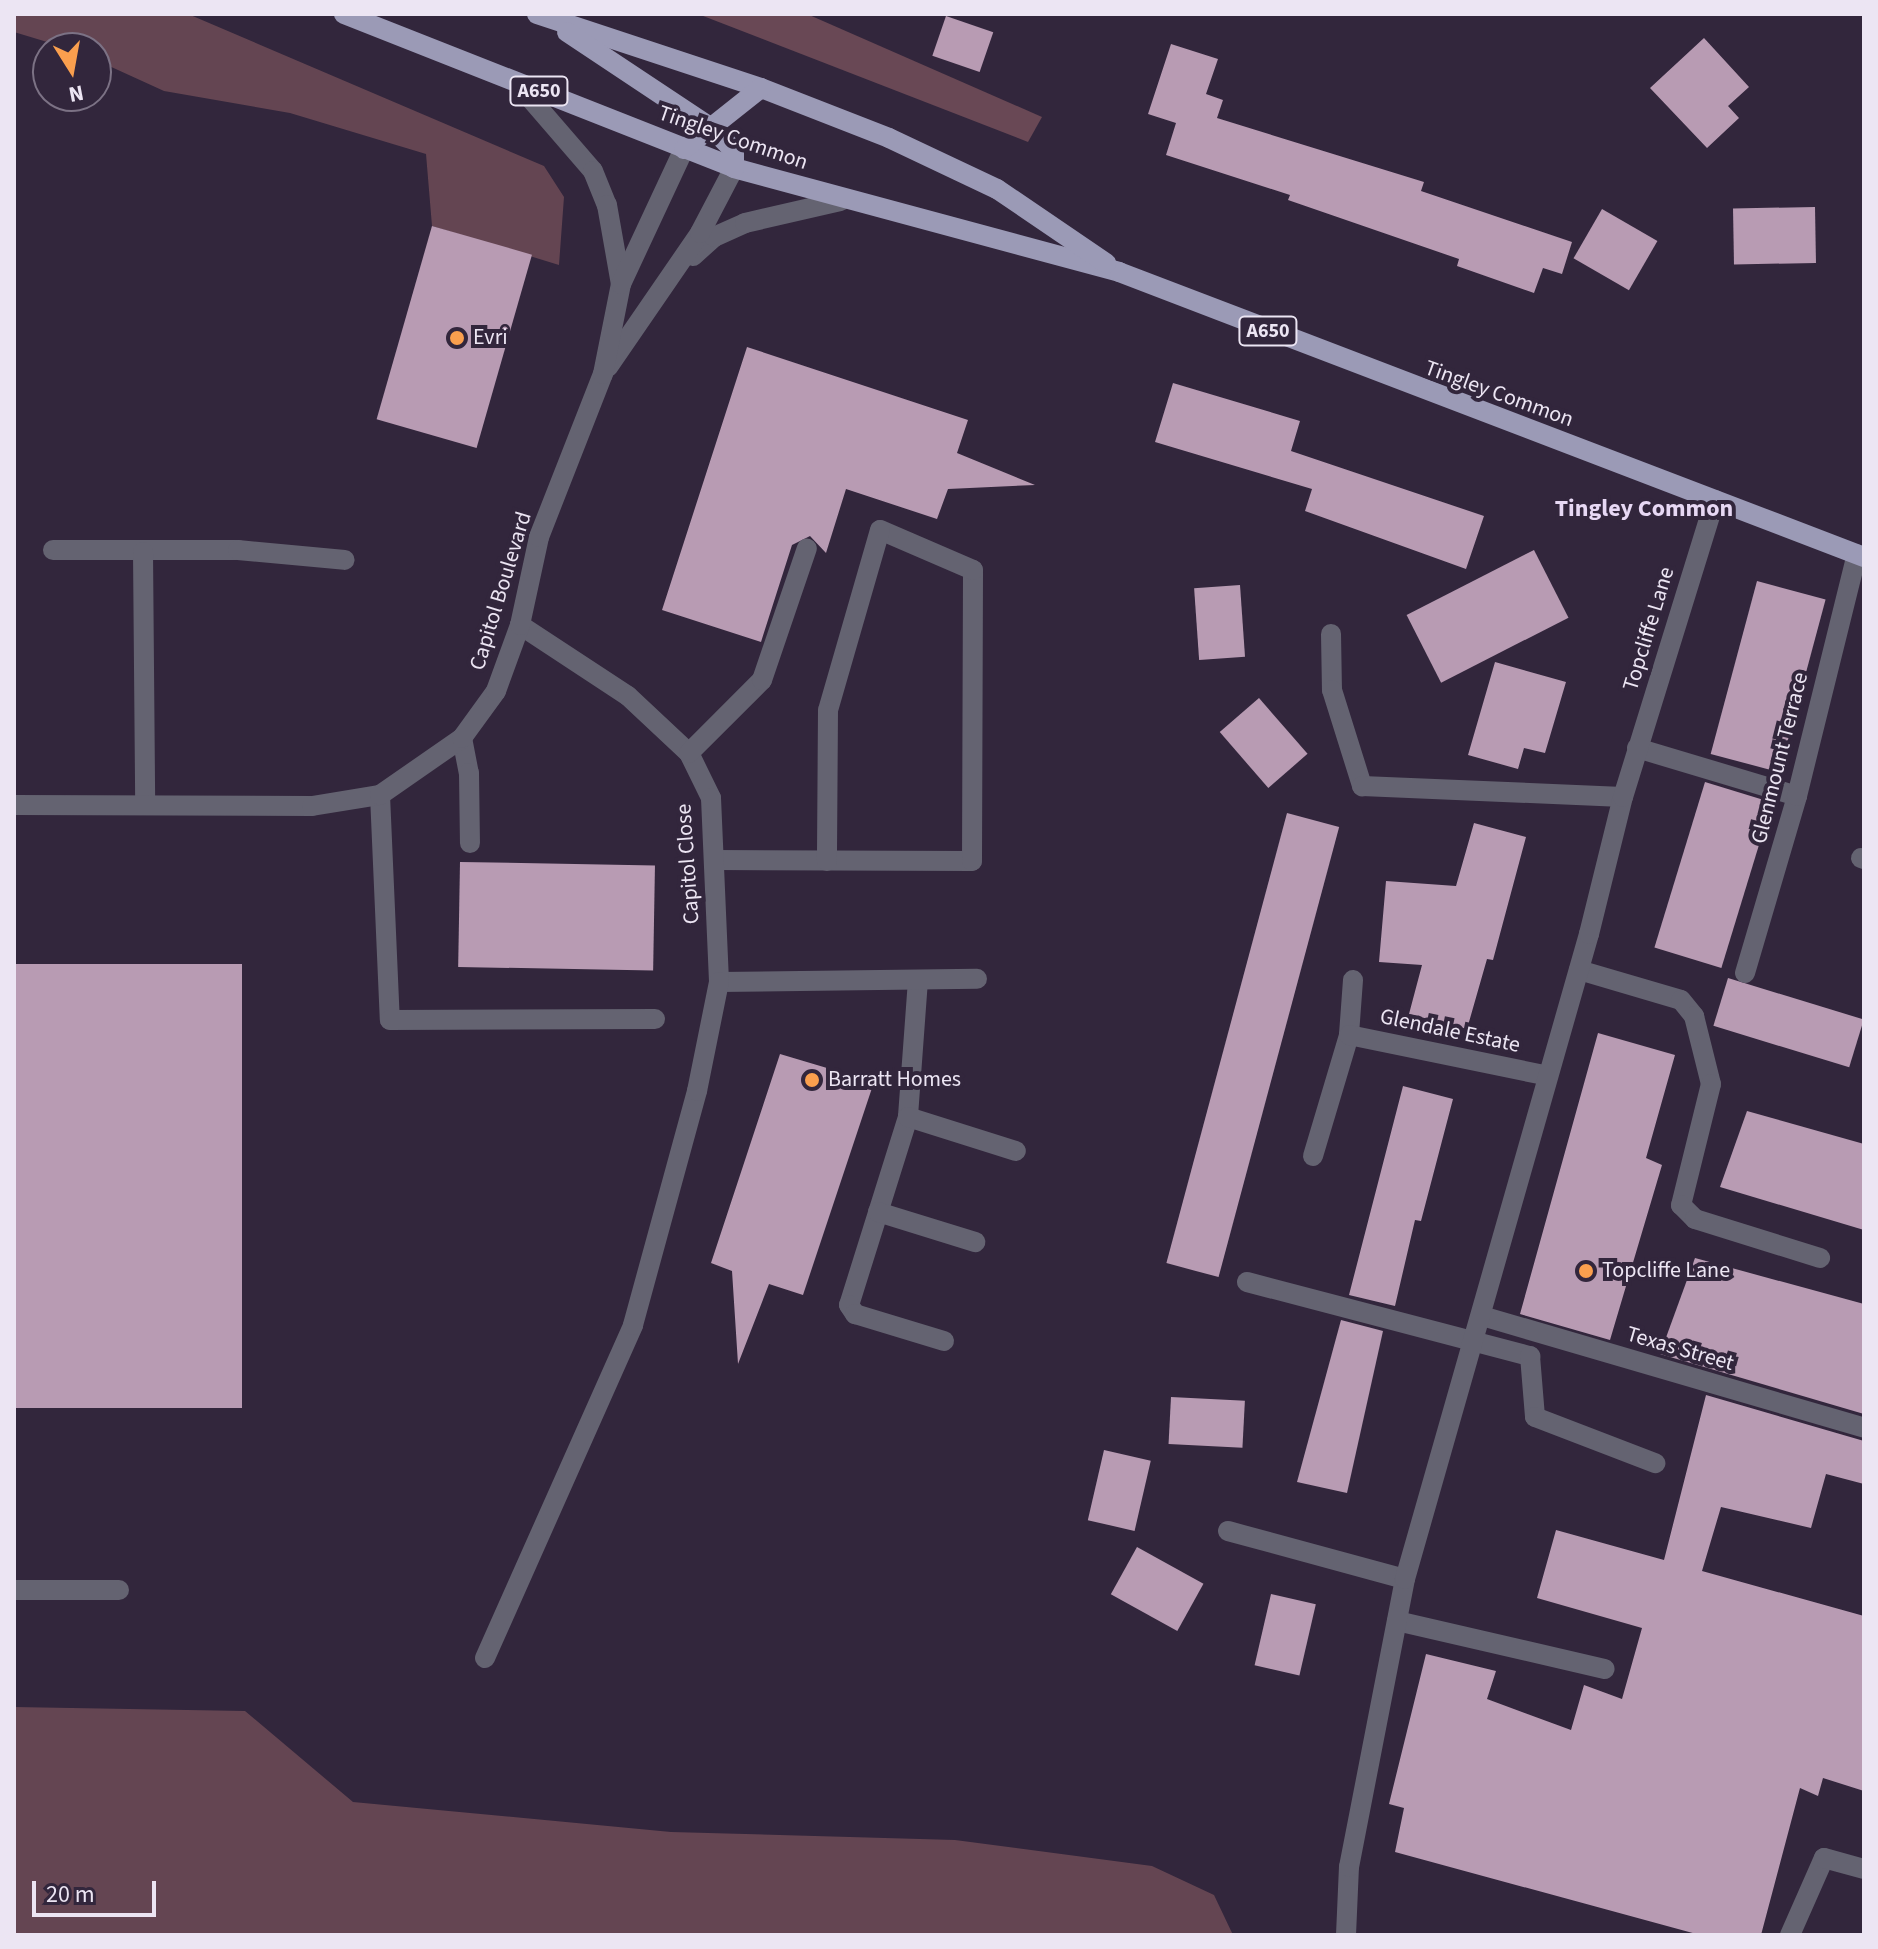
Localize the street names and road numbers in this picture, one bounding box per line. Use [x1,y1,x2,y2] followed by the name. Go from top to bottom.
[509,75,569,107] road number: A650
[655,100,811,176] street label: Tingley Common
[1238,315,1298,347] road number: A650
[1421,355,1577,433] street label: Tingley Common
[464,509,538,673] street label: Capitol Boulevard
[1618,564,1680,694] street label: Topcliffe Lane
[1746,670,1814,846] street label: Glenmount Terrace
[671,803,705,925] street label: Capitol Close
[1378,1003,1522,1059] street label: Glendale Estate
[1623,1321,1737,1377] street label: Texas Street

